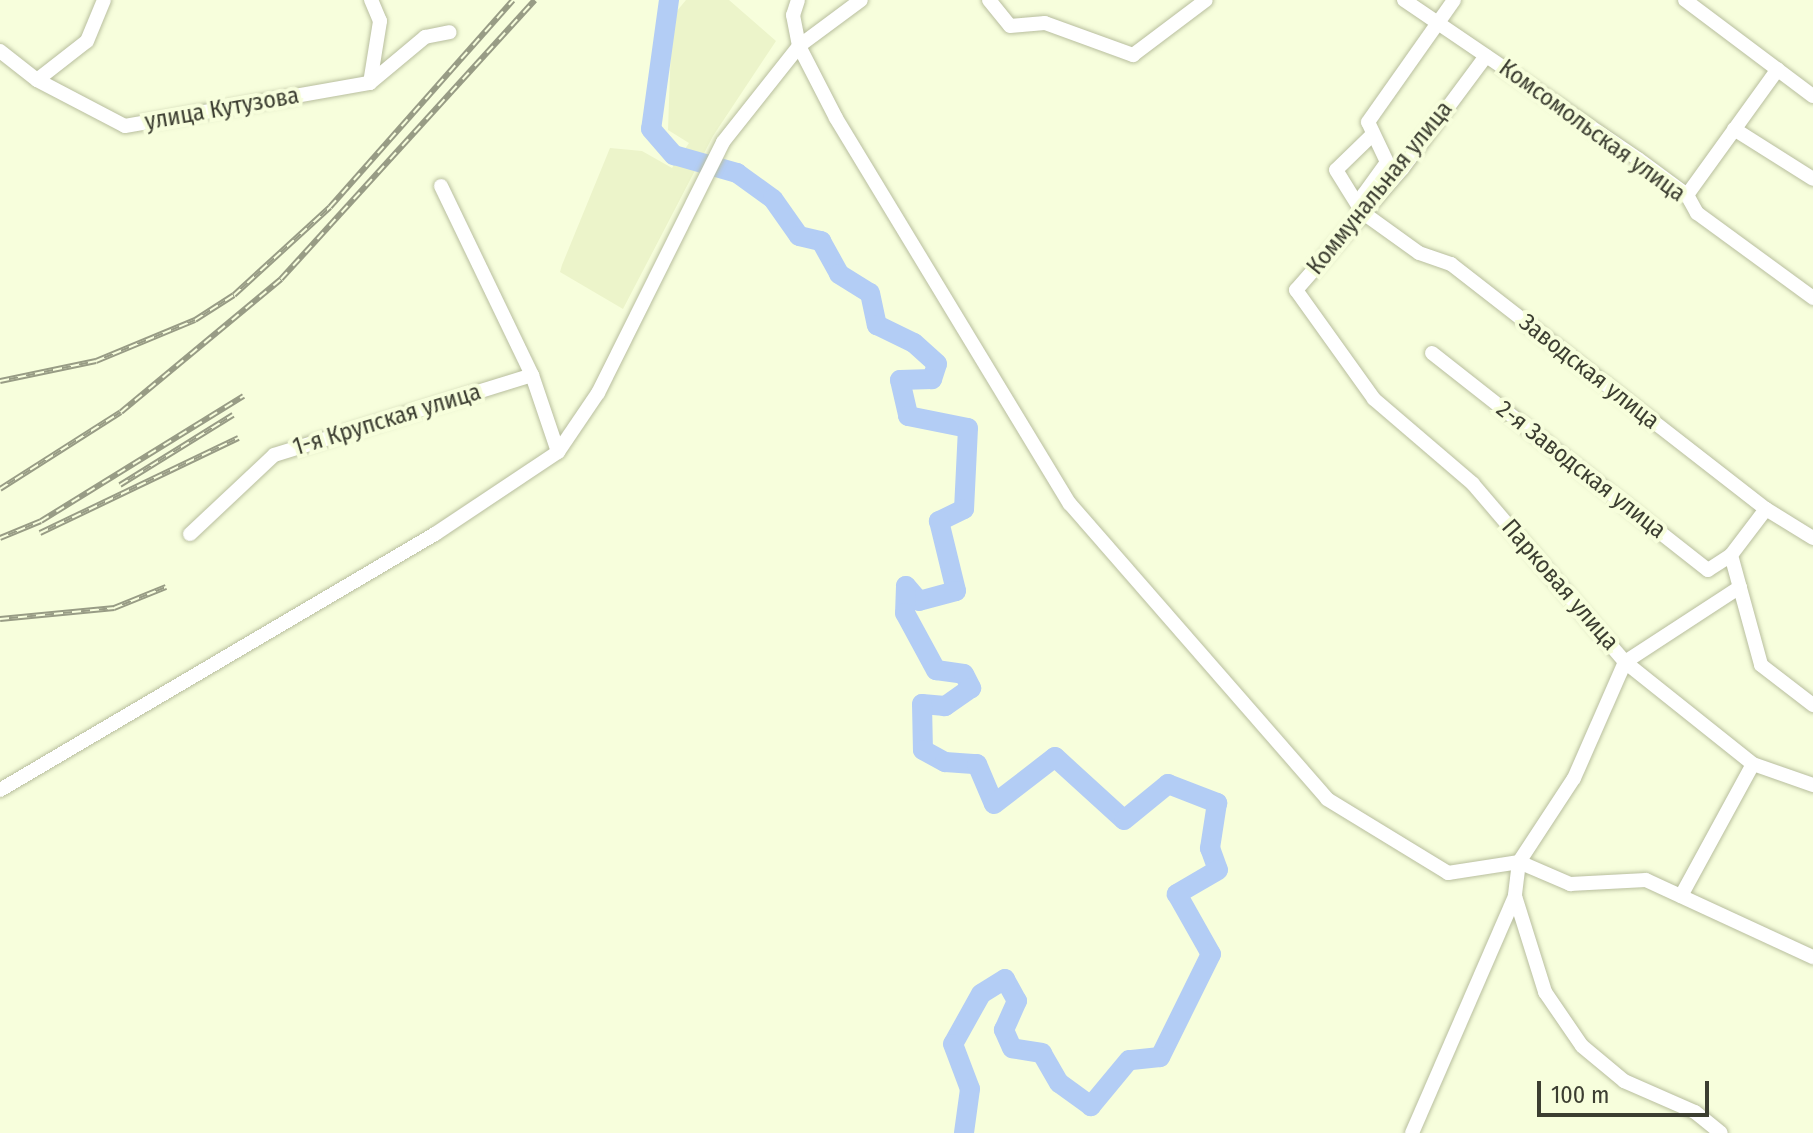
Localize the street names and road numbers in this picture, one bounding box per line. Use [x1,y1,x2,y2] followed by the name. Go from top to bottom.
[1493,54,1691,208] street label: Комсомольская улица
[143,81,301,137] street label: улица Кутузова
[1301,95,1459,281] street label: Коммунальная улица
[1513,308,1665,436] street label: Заводская улица
[290,378,484,462] street label: 1-я Крупская улица
[1491,395,1671,545] street label: 2-я Заводская улица
[1495,514,1625,656] street label: Парковая улица

